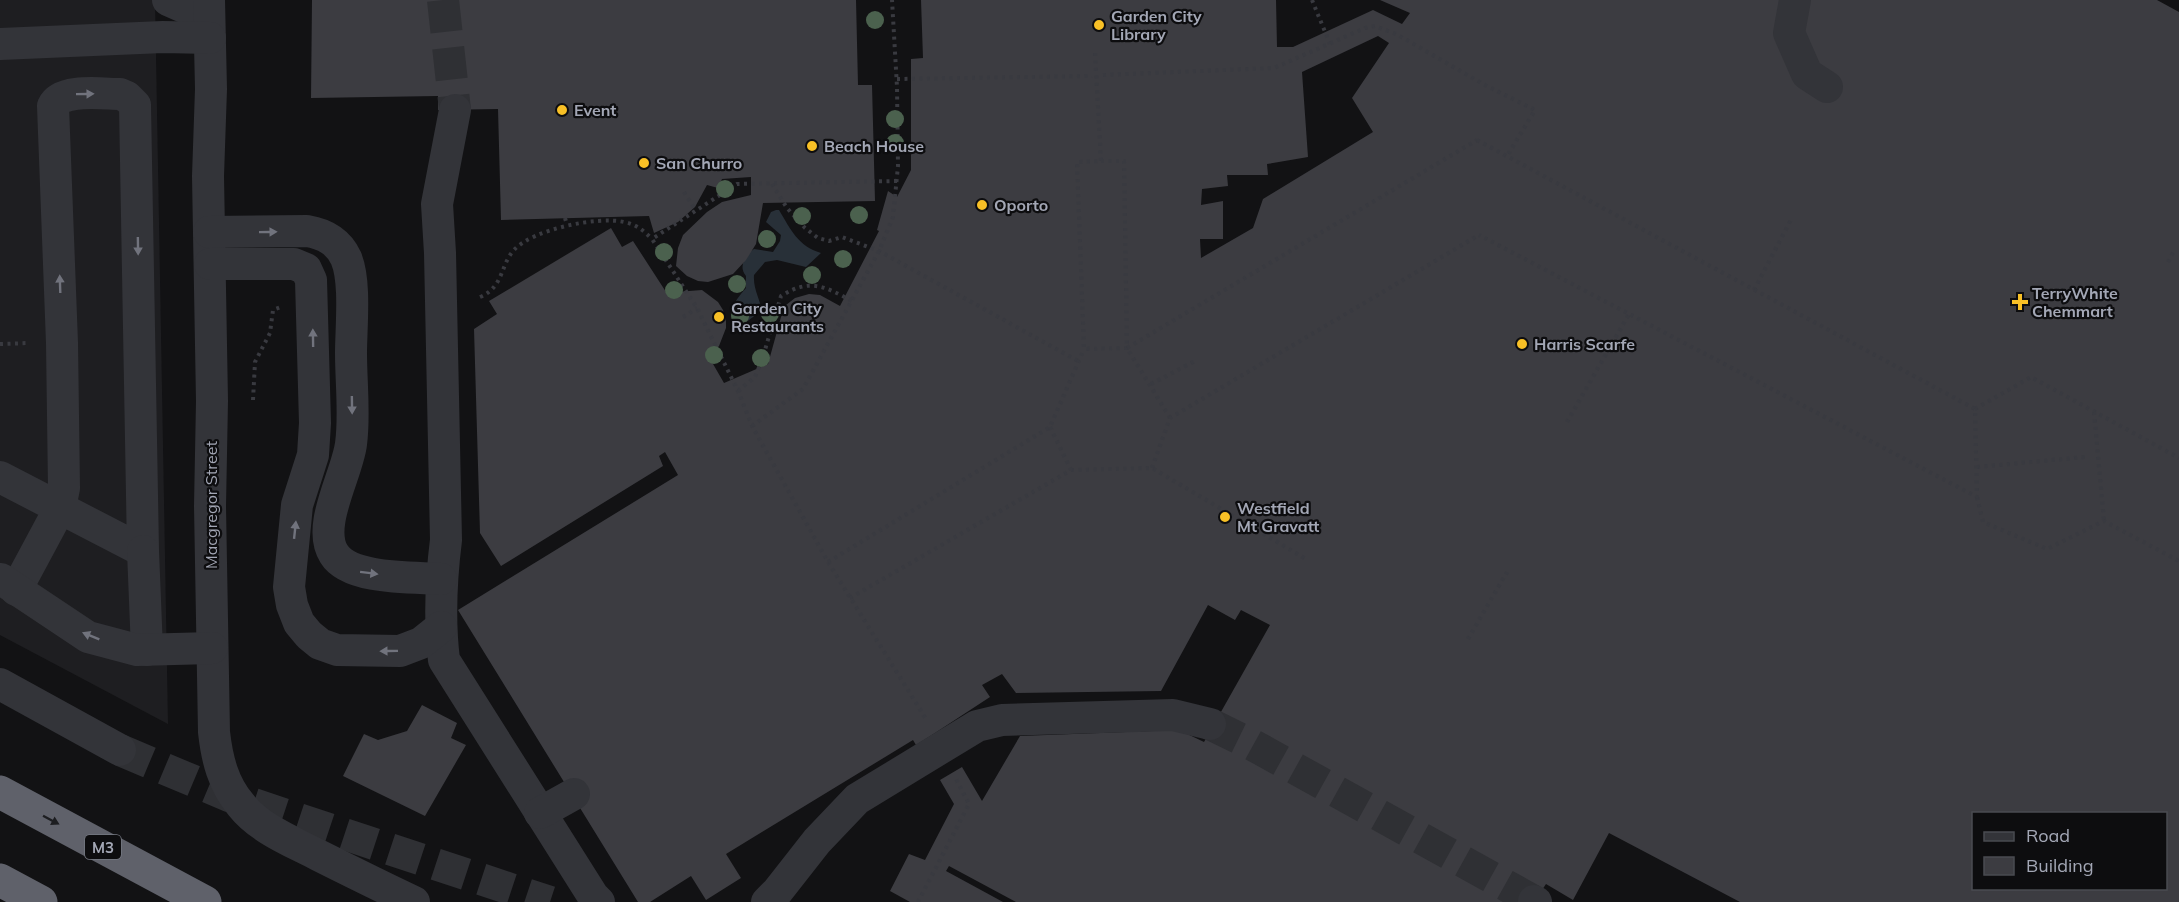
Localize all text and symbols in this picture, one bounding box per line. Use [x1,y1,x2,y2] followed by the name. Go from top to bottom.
[1111,6,1202,44] place label: Garden City Library
[1092,18,1106,32] marker: Garden City Library
[75,89,94,99] one-way arrow
[574,100,616,120] place label: Event
[555,103,569,117] marker: Event
[824,136,924,156] place label: Beach House
[805,139,819,153] marker: Beach House
[656,153,742,173] place label: San Churro
[637,156,651,170] marker: San Churro
[994,195,1048,215] place label: Oporto
[975,198,989,212] marker: Oporto
[258,227,277,237] one-way arrow
[133,236,143,255] one-way arrow
[55,275,65,294] one-way arrow
[2032,283,2118,321] place label: TerryWhite Chemmart
[2013,295,2027,309] marker: TerryWhite Chemmart
[731,298,824,336] place label: Garden City Restaurants
[712,310,726,324] marker: Garden City Restaurants
[308,328,318,347] one-way arrow
[1534,334,1635,354] place label: Harris Scarfe
[1515,337,1529,351] marker: Harris Scarfe
[347,396,357,415] one-way arrow
[201,441,221,569] street label: Macgregor Street
[1237,498,1319,536] place label: Westfield Mt Gravatt
[1218,510,1232,524] marker: Westfield Mt Gravatt
[290,521,300,540] one-way arrow
[360,568,379,577] one-way arrow
[81,631,99,641] one-way arrow
[380,646,399,655] one-way arrow
[1972,812,2167,890] legend
[43,815,60,825] one-way arrow
[2026,824,2070,847] text: Road
[85,835,121,859] road number: M3
[2026,854,2094,877] text: Building

